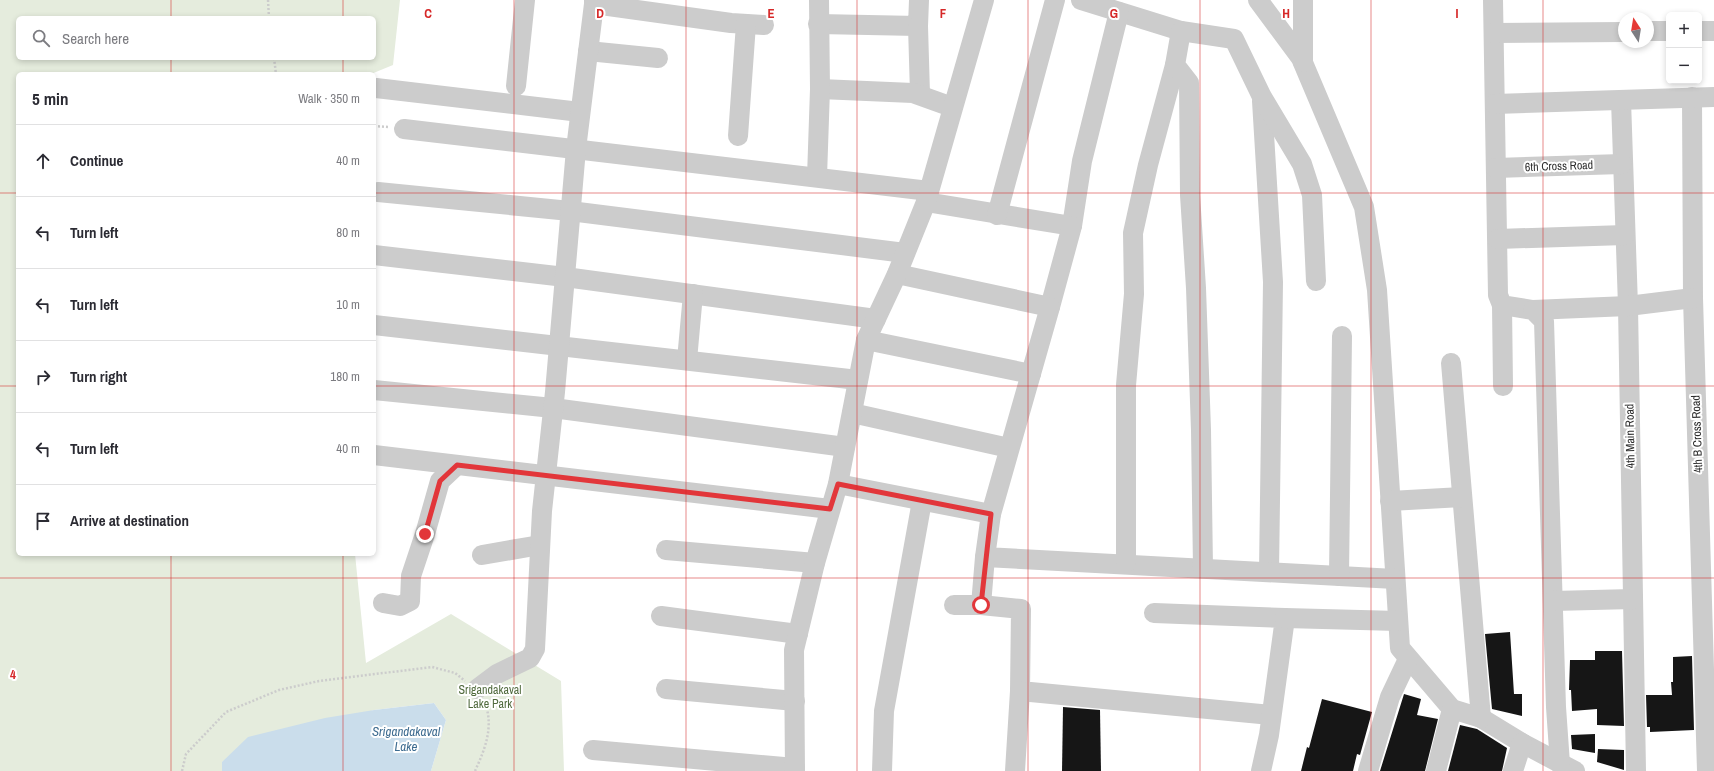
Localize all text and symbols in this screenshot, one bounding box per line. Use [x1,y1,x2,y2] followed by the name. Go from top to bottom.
[424,5,432,22] text: C
[596,5,604,22] text: D
[767,5,775,22] text: E
[940,5,947,22] text: F
[1110,5,1118,22] text: G
[1282,5,1290,22] text: H
[1456,5,1459,22] text: I
[1618,12,1654,48] north arrow
[1666,12,1702,84] map controls
[1666,12,1702,48] button: +
[16,16,376,60] search box
[30,27,52,49] icon: search
[62,28,129,49] text: Search here
[1666,48,1702,84] button: −
[32,87,68,110] text: 5 min
[298,90,360,107] text: Walk · 350 m
[32,150,54,172] icon: ahead
[70,150,123,171] text: Continue
[336,152,360,169] text: 40 m
[1525,157,1593,175] street label: 6th Cross Road
[32,222,54,244] icon: left
[70,222,118,243] text: Turn left
[336,224,360,241] text: 80 m
[32,294,54,316] icon: left
[70,294,118,315] text: Turn left
[336,296,360,313] text: 10 m
[32,366,54,388] icon: right
[70,366,127,387] text: Turn right
[330,368,360,385] text: 180 m
[1688,395,1706,473] street label: 4th B Cross Road
[1621,404,1639,468] street label: 4th Main Road
[32,438,54,460] icon: left
[70,438,118,459] text: Turn left
[336,440,360,457] text: 40 m
[32,510,54,532] icon: arrive
[70,510,189,531] text: Arrive at destination
[416,525,434,543] route end
[972,596,990,614] route start
[10,666,16,683] text: 4
[459,682,521,712] park label: Srigandakaval Lake Park
[372,723,441,755] water label: Srigandakaval Lake

